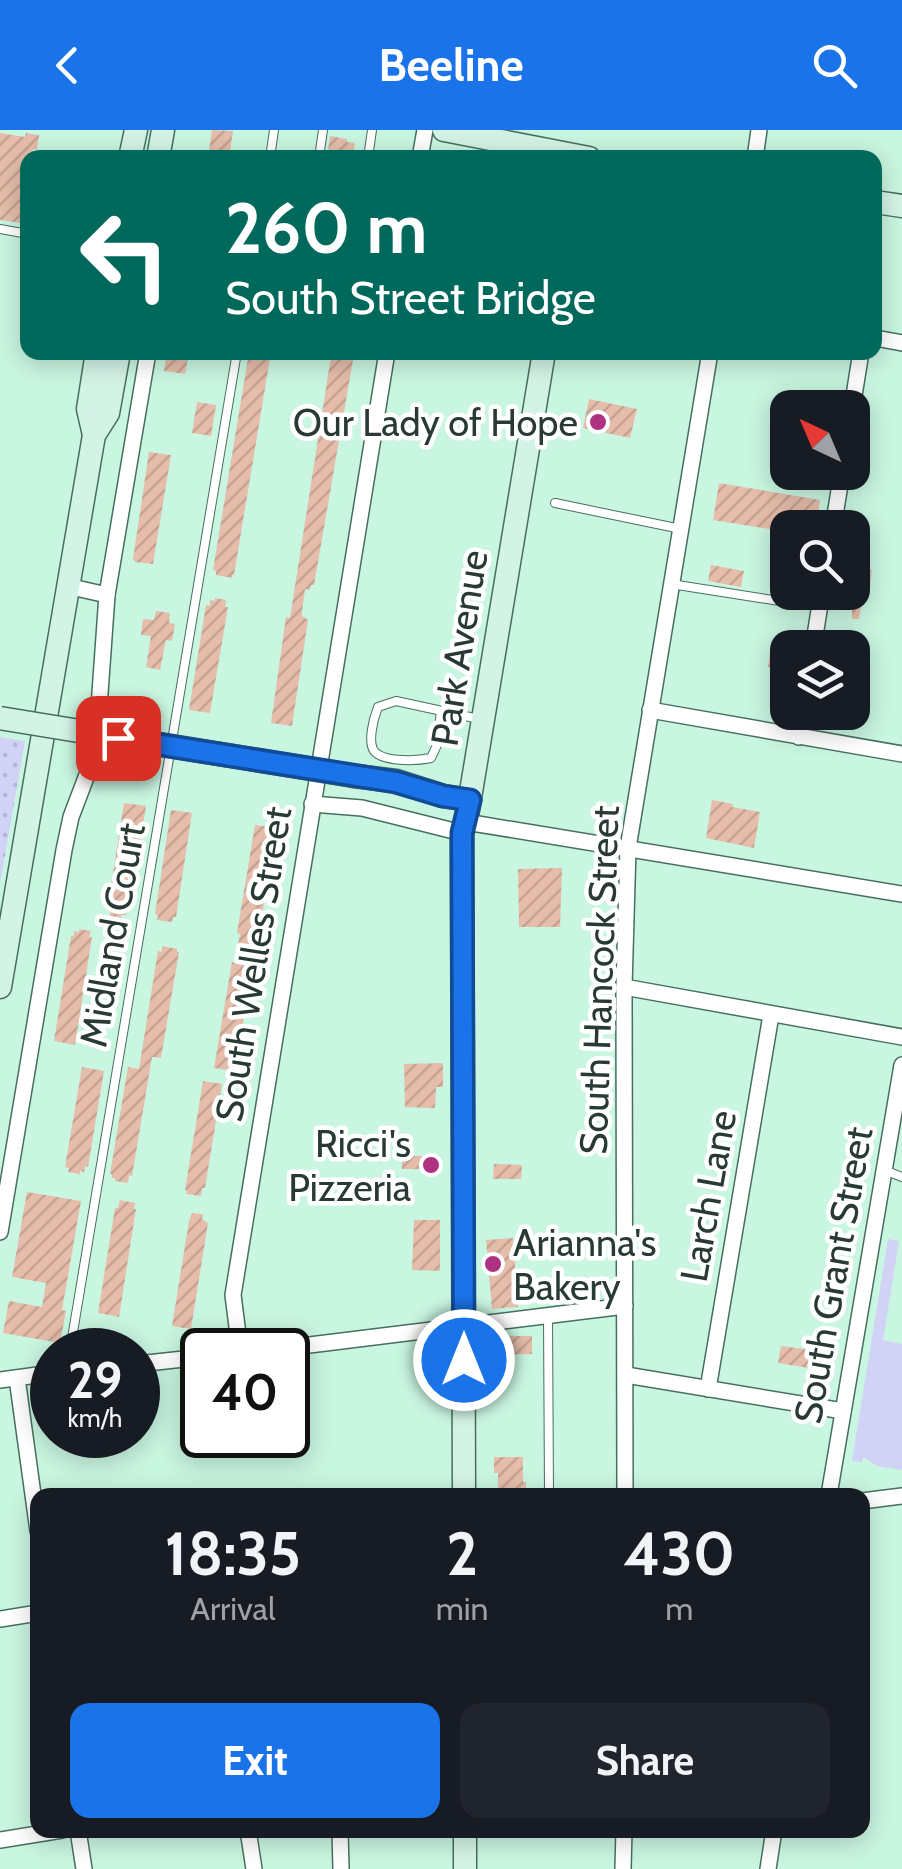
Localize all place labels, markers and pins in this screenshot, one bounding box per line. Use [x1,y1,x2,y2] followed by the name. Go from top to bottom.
[293,399,578,446] place label: Our Lady of Hope
[587,411,609,433] marker: Our Lady of Hope
[76,696,161,781] pin
[288,1120,411,1211] place label: Ricci's Pizzeria
[420,1154,442,1176] marker: Ricci's Pizzeria
[513,1219,656,1310] place label: Arianna's Bakery
[482,1253,504,1275] marker: Arianna's Bakery

